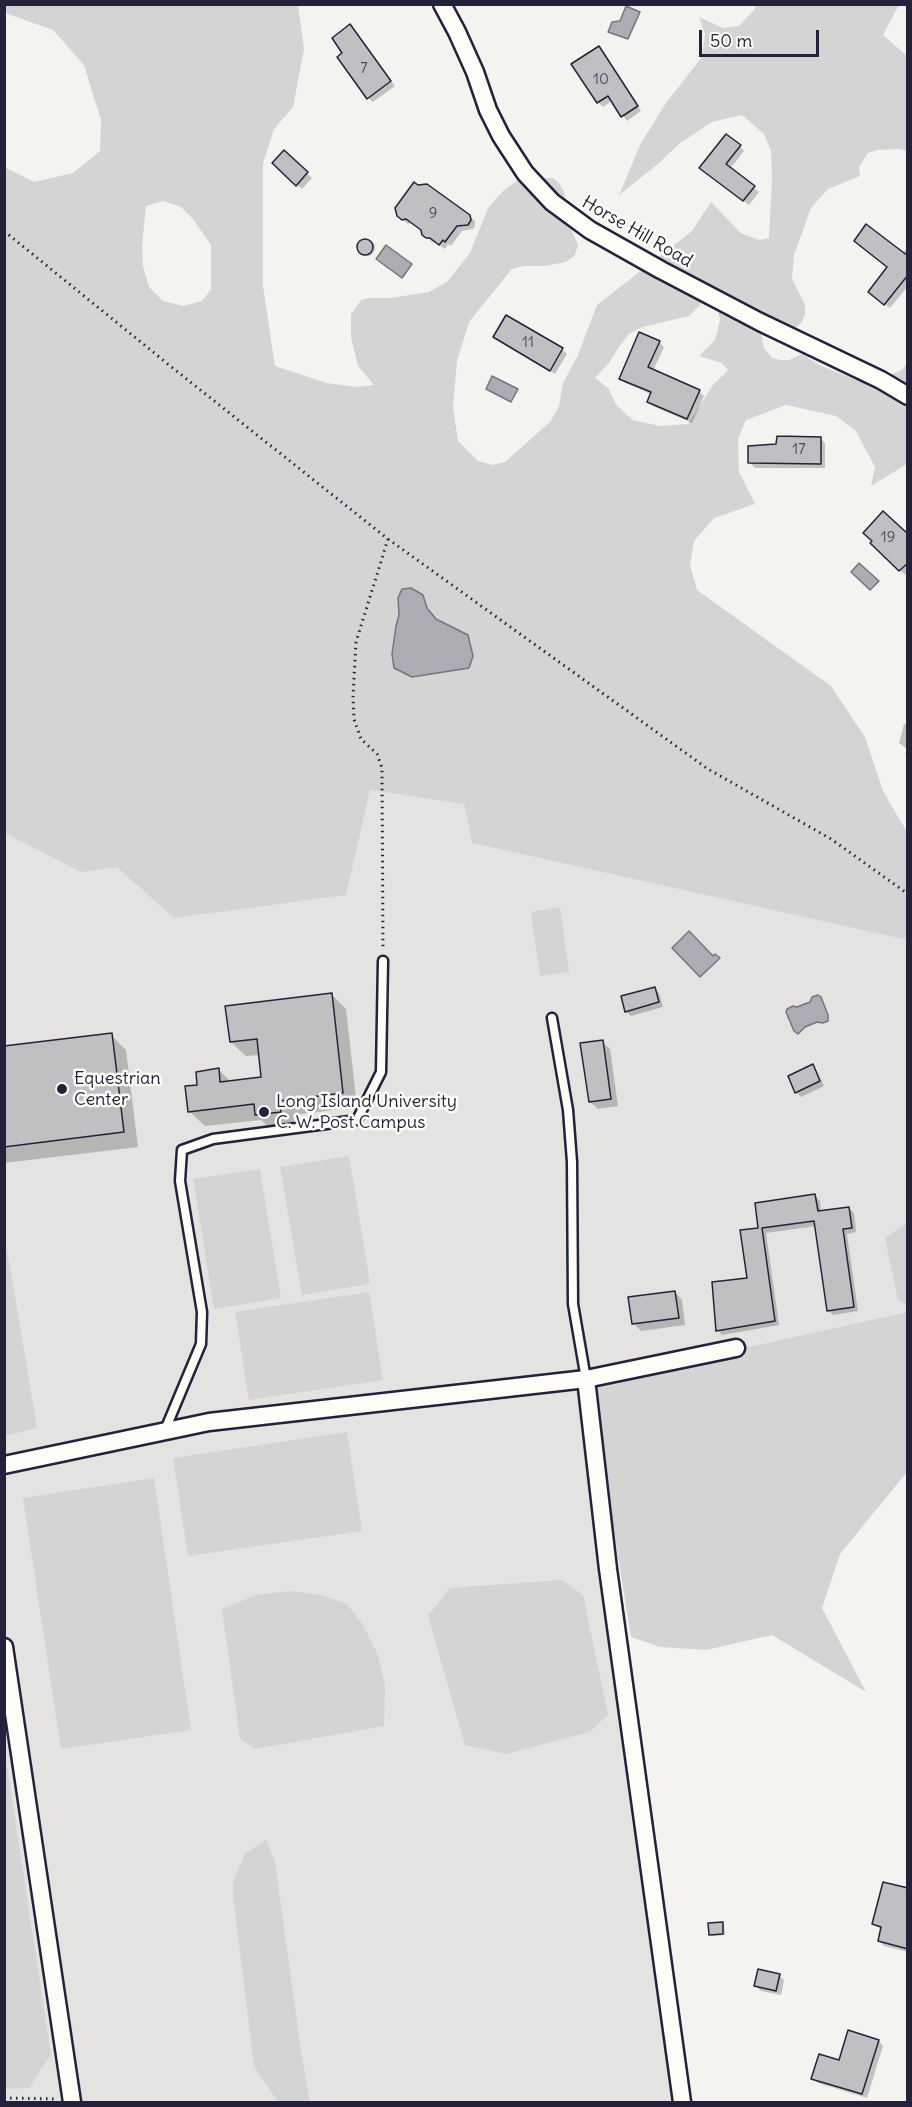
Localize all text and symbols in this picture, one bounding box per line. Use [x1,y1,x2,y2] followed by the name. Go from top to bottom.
[702,18,822,56] scale bar
[710,29,752,52] text: 50 m
[360,60,368,78] house number: 7
[593,71,609,89] house number: 10
[578,192,696,272] street label: Horse Hill Road
[429,205,437,223] house number: 9
[522,334,534,352] house number: 11
[792,441,806,459] house number: 17
[881,529,895,547] house number: 19
[74,1068,161,1110] place label: Equestrian Center
[55,1082,69,1096] marker: Equestrian Center
[276,1091,457,1134] place label: Long Island University C. W. Post Campus
[257,1105,271,1119] marker: Long Island University C. W. Post Campus

